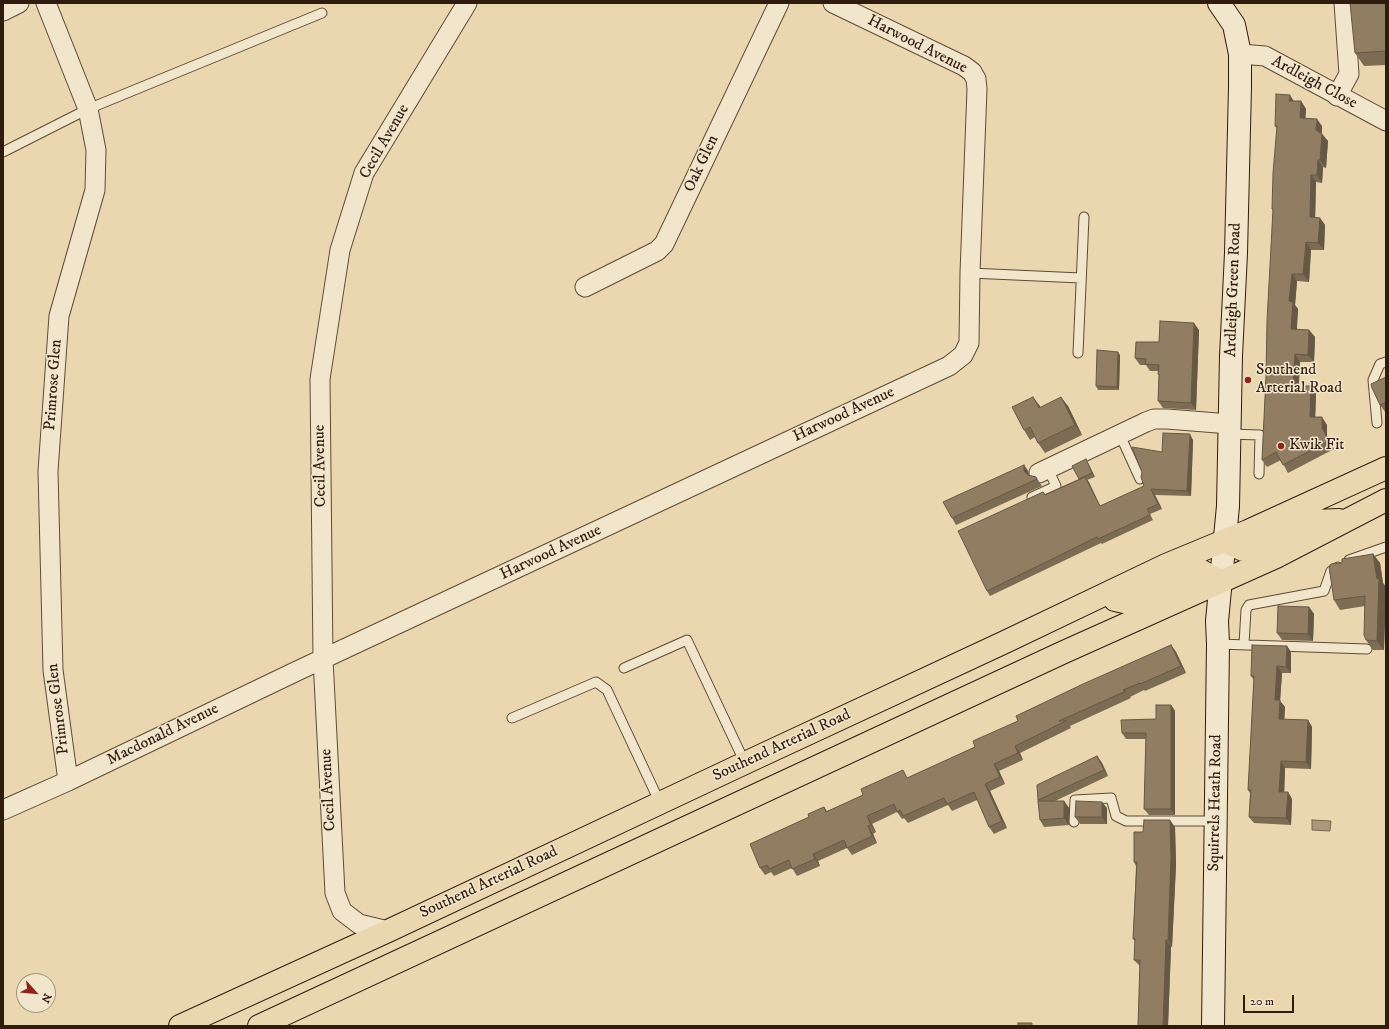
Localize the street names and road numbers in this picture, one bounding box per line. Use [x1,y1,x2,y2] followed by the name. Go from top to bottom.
[864,12,970,78] street label: Harwood Avenue
[1268,52,1360,114] street label: Ardleigh Close
[356,101,414,183] street label: Cecil Avenue
[681,133,723,195] street label: Oak Glen
[1222,222,1246,358] street label: Ardleigh Green Road
[41,339,67,431] street label: Primrose Glen
[790,383,898,447] street label: Harwood Avenue
[311,425,331,507] street label: Cecil Avenue
[497,521,605,585] street label: Harwood Avenue
[44,662,74,756] street label: Primrose Glen
[104,700,222,770] street label: Macdonald Avenue
[710,706,854,786] street label: Southend Arterial Road
[1205,734,1227,872] street label: Squirrels Heath Road
[317,748,341,832] street label: Cecil Avenue
[417,843,561,923] street label: Southend Arterial Road

